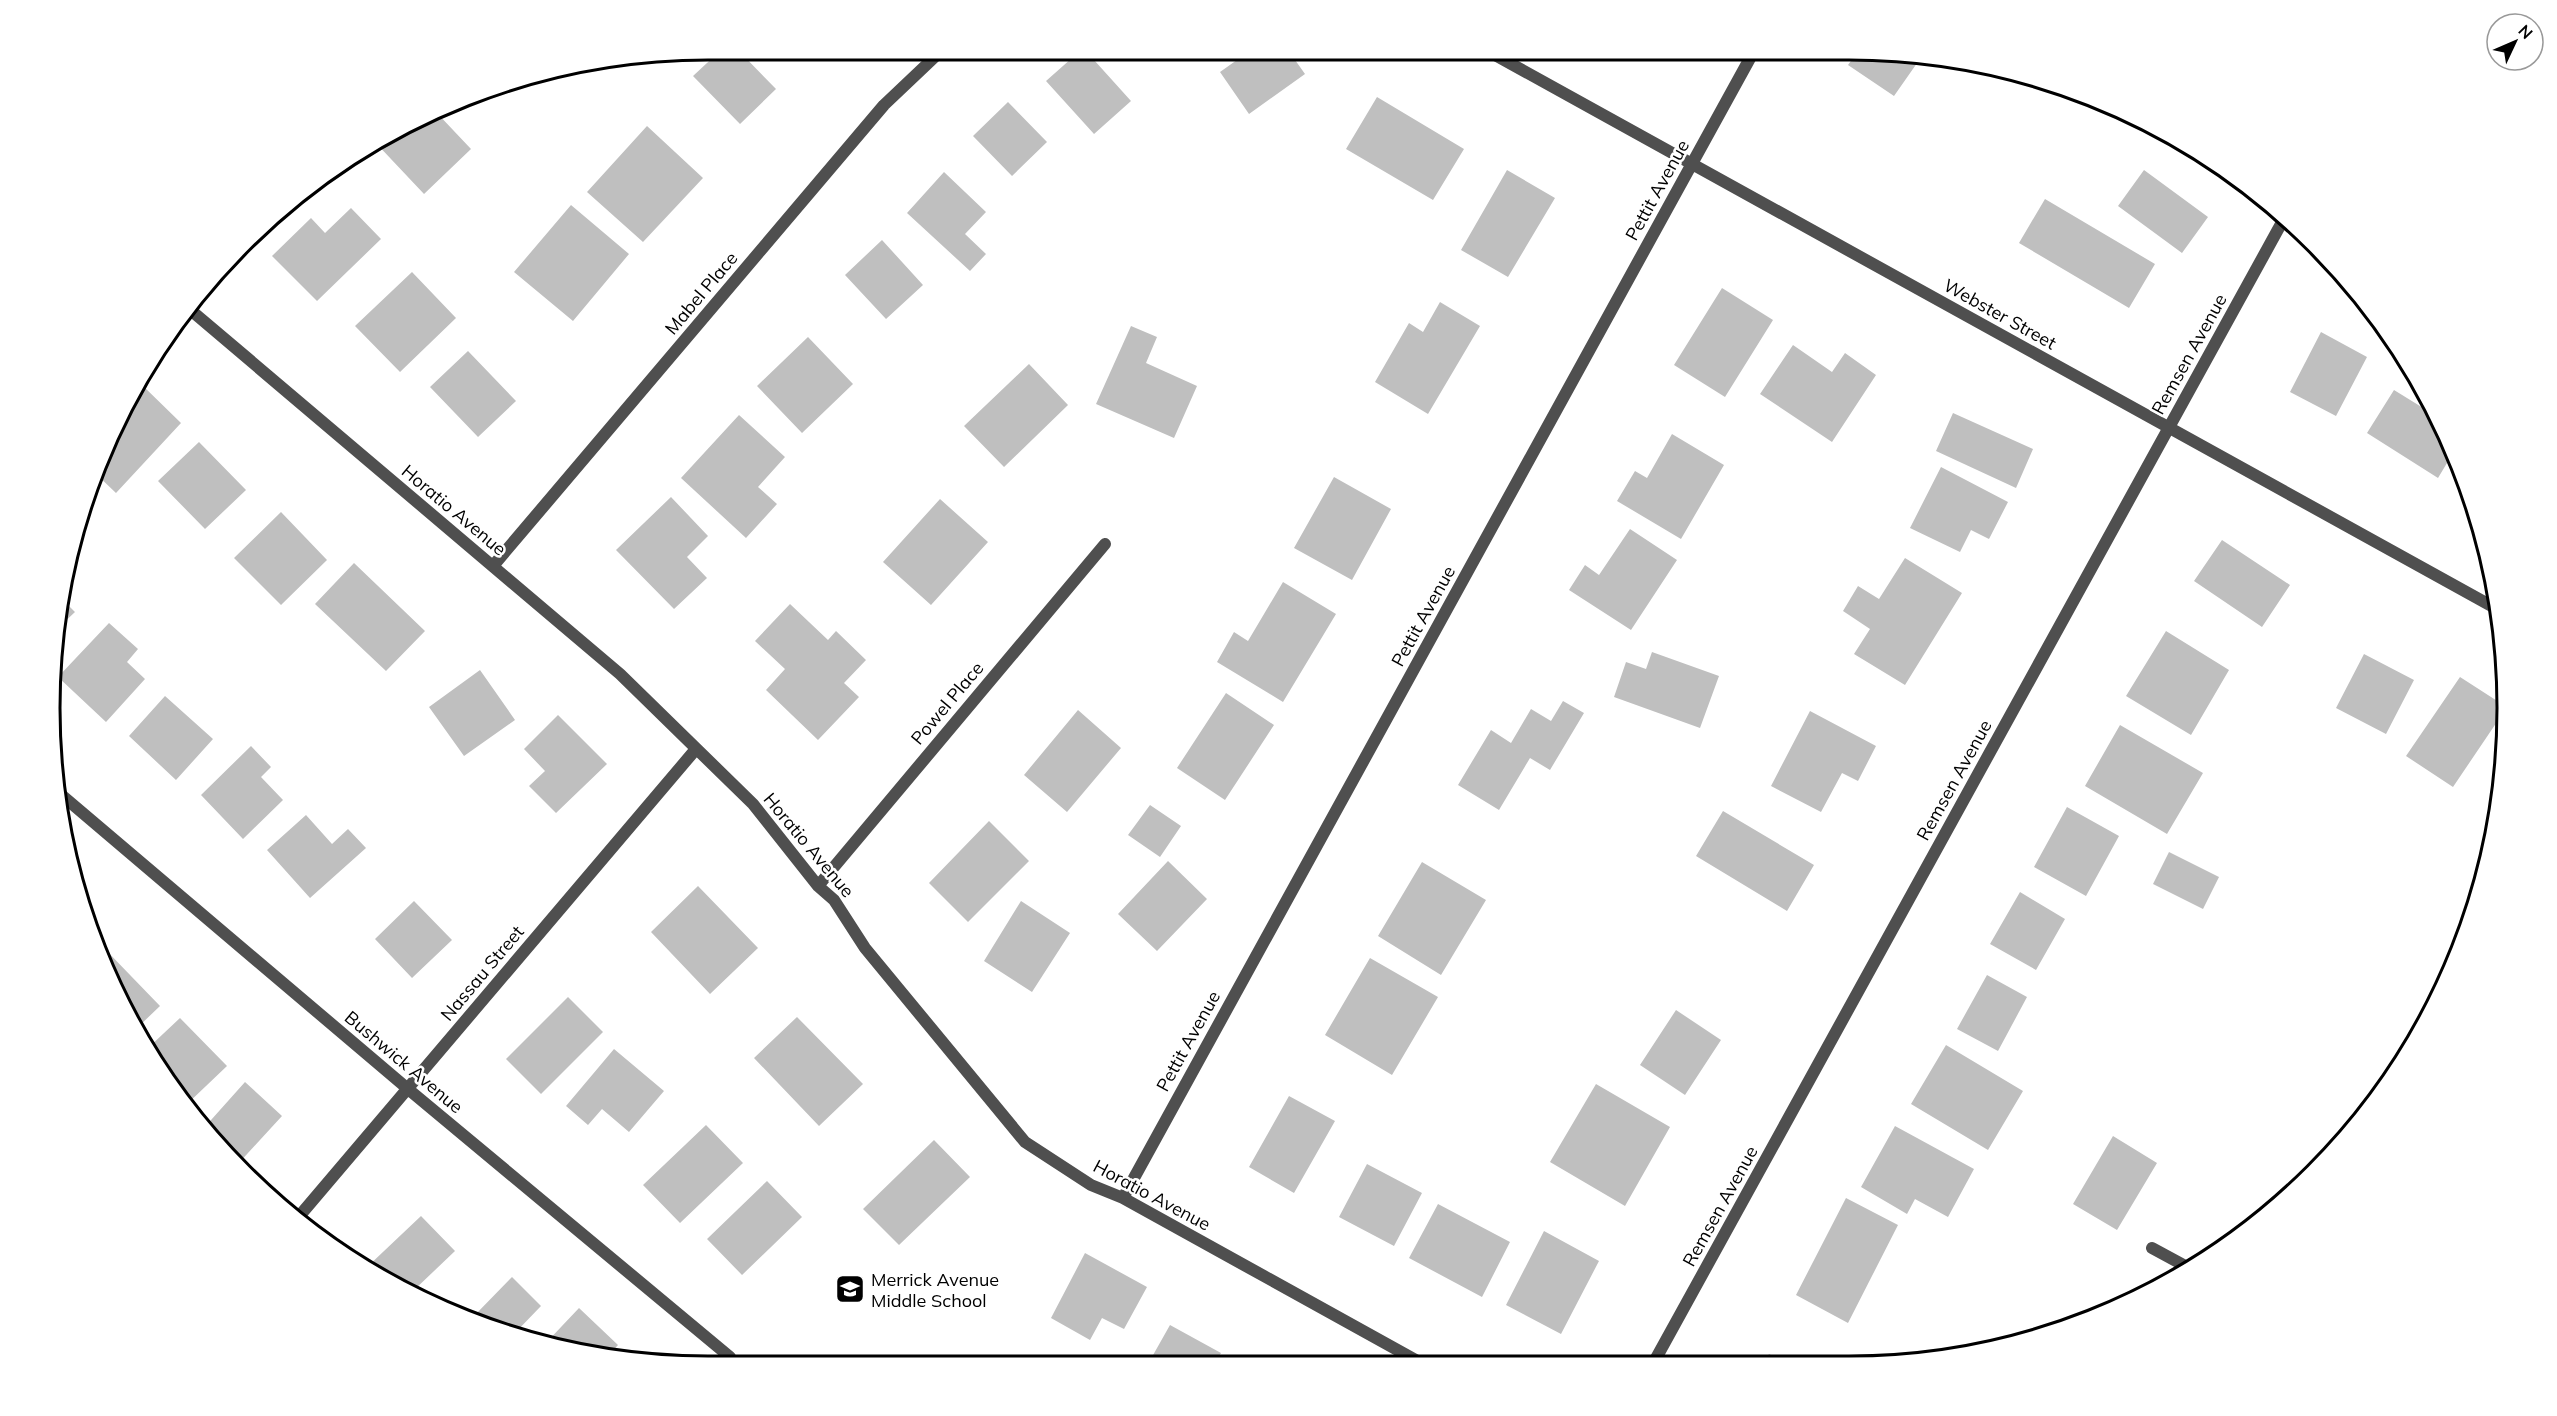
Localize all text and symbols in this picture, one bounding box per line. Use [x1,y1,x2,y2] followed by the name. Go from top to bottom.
[2485,12,2545,72] north arrow
[2514,20,2537,43] text: N
[1620,136,1694,244] street label: Pettit Avenue
[660,247,742,339] street label: Mabel Place
[1940,274,2060,354] street label: Webster Street
[2146,290,2232,418] street label: Remsen Avenue
[397,460,511,560] street label: Horatio Avenue
[1386,562,1460,670] street label: Pettit Avenue
[906,657,988,749] street label: Powel Place
[1911,716,1997,844] street label: Remsen Avenue
[759,788,859,902] street label: Horatio Avenue
[435,921,529,1025] street label: Nassau Street
[1151,987,1225,1095] street label: Pettit Avenue
[340,1006,468,1118] street label: Bushwick Avenue
[1677,1142,1763,1270] street label: Remsen Avenue
[1089,1154,1215,1236] street label: Horatio Avenue
[871,1268,999,1312] place label: Merrick Avenue Middle School
[834,1273,866,1305] school or university icon: Merrick Avenue Middle School

